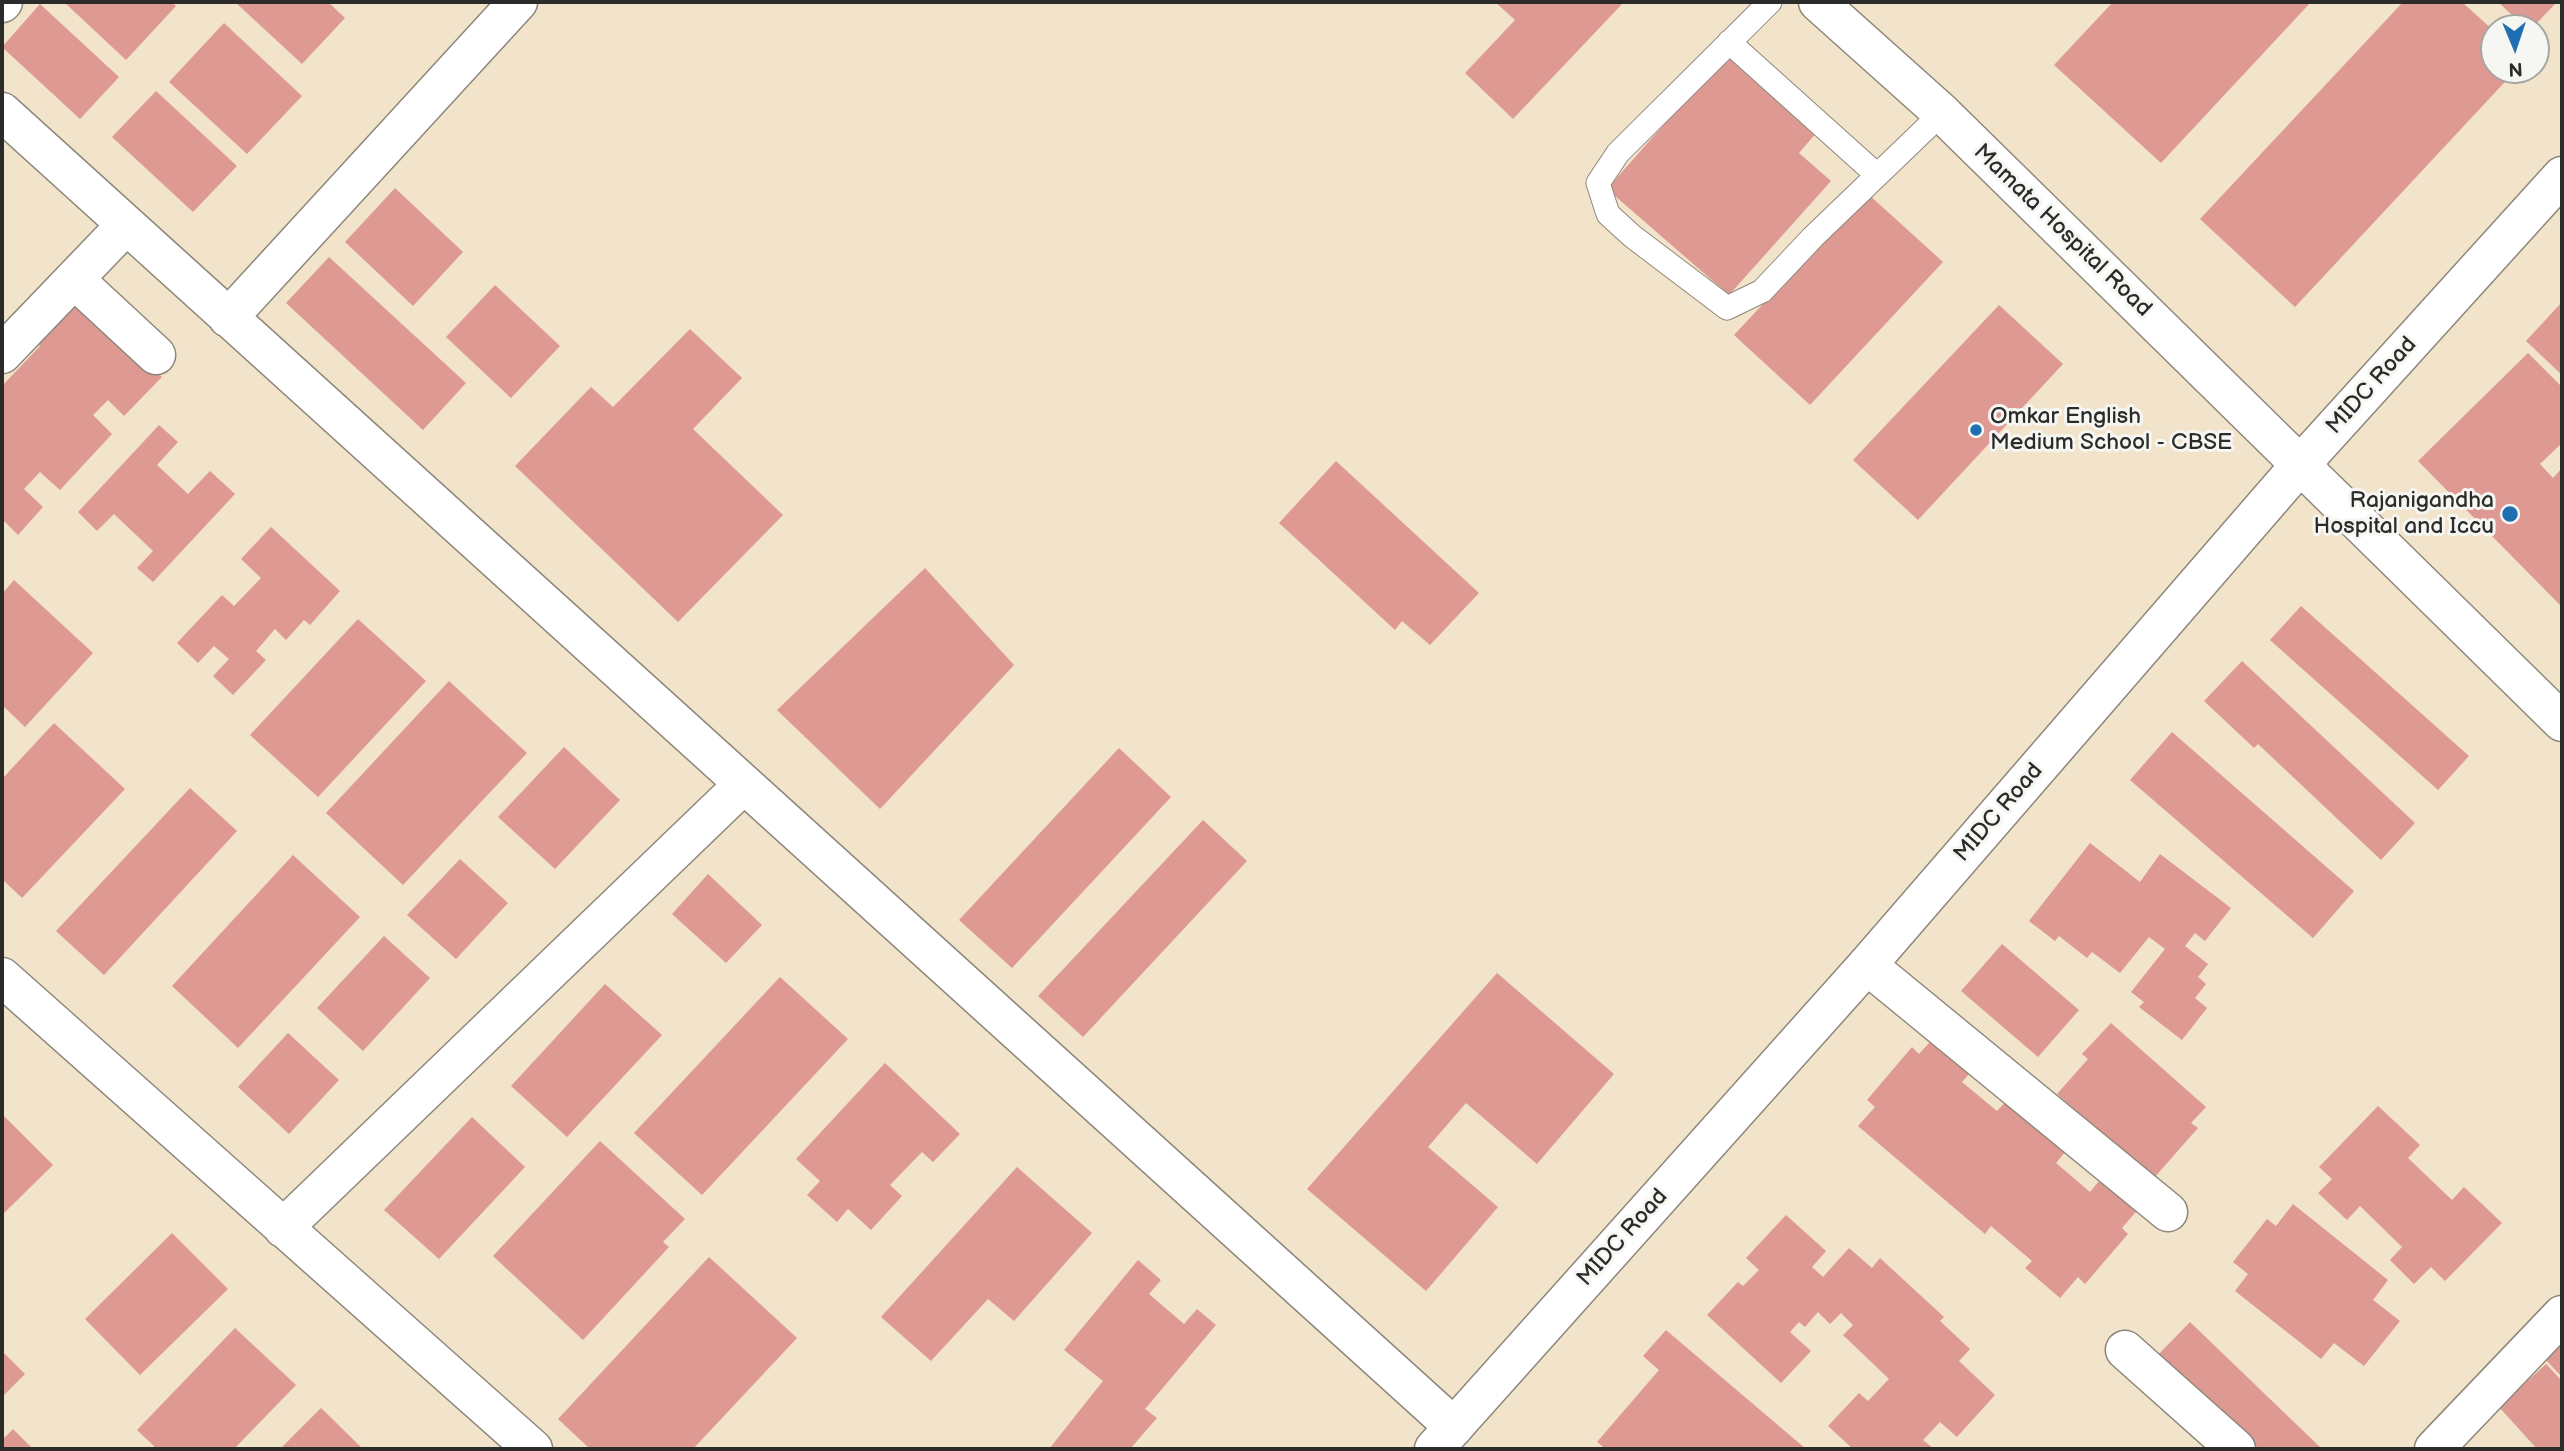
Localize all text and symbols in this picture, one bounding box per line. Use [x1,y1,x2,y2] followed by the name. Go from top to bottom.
[2480,14,2550,84] north arrow
[2508,57,2523,80] text: N
[1967,139,2157,323] street label: Mamata Hospital Road
[2321,332,2423,440] street label: MIDC Road
[1990,403,2232,457] place label: Omkar English Medium School - CBSE
[1968,422,1984,438] marker: Omkar English Medium School - CBSE
[2313,487,2494,541] place label: Rajanigandha Hospital and Iccu
[2500,504,2520,524] marker: Rajanigandha Hospital and Iccu
[1949,758,2049,868] street label: MIDC Road
[1572,1184,1674,1292] street label: MIDC Road

